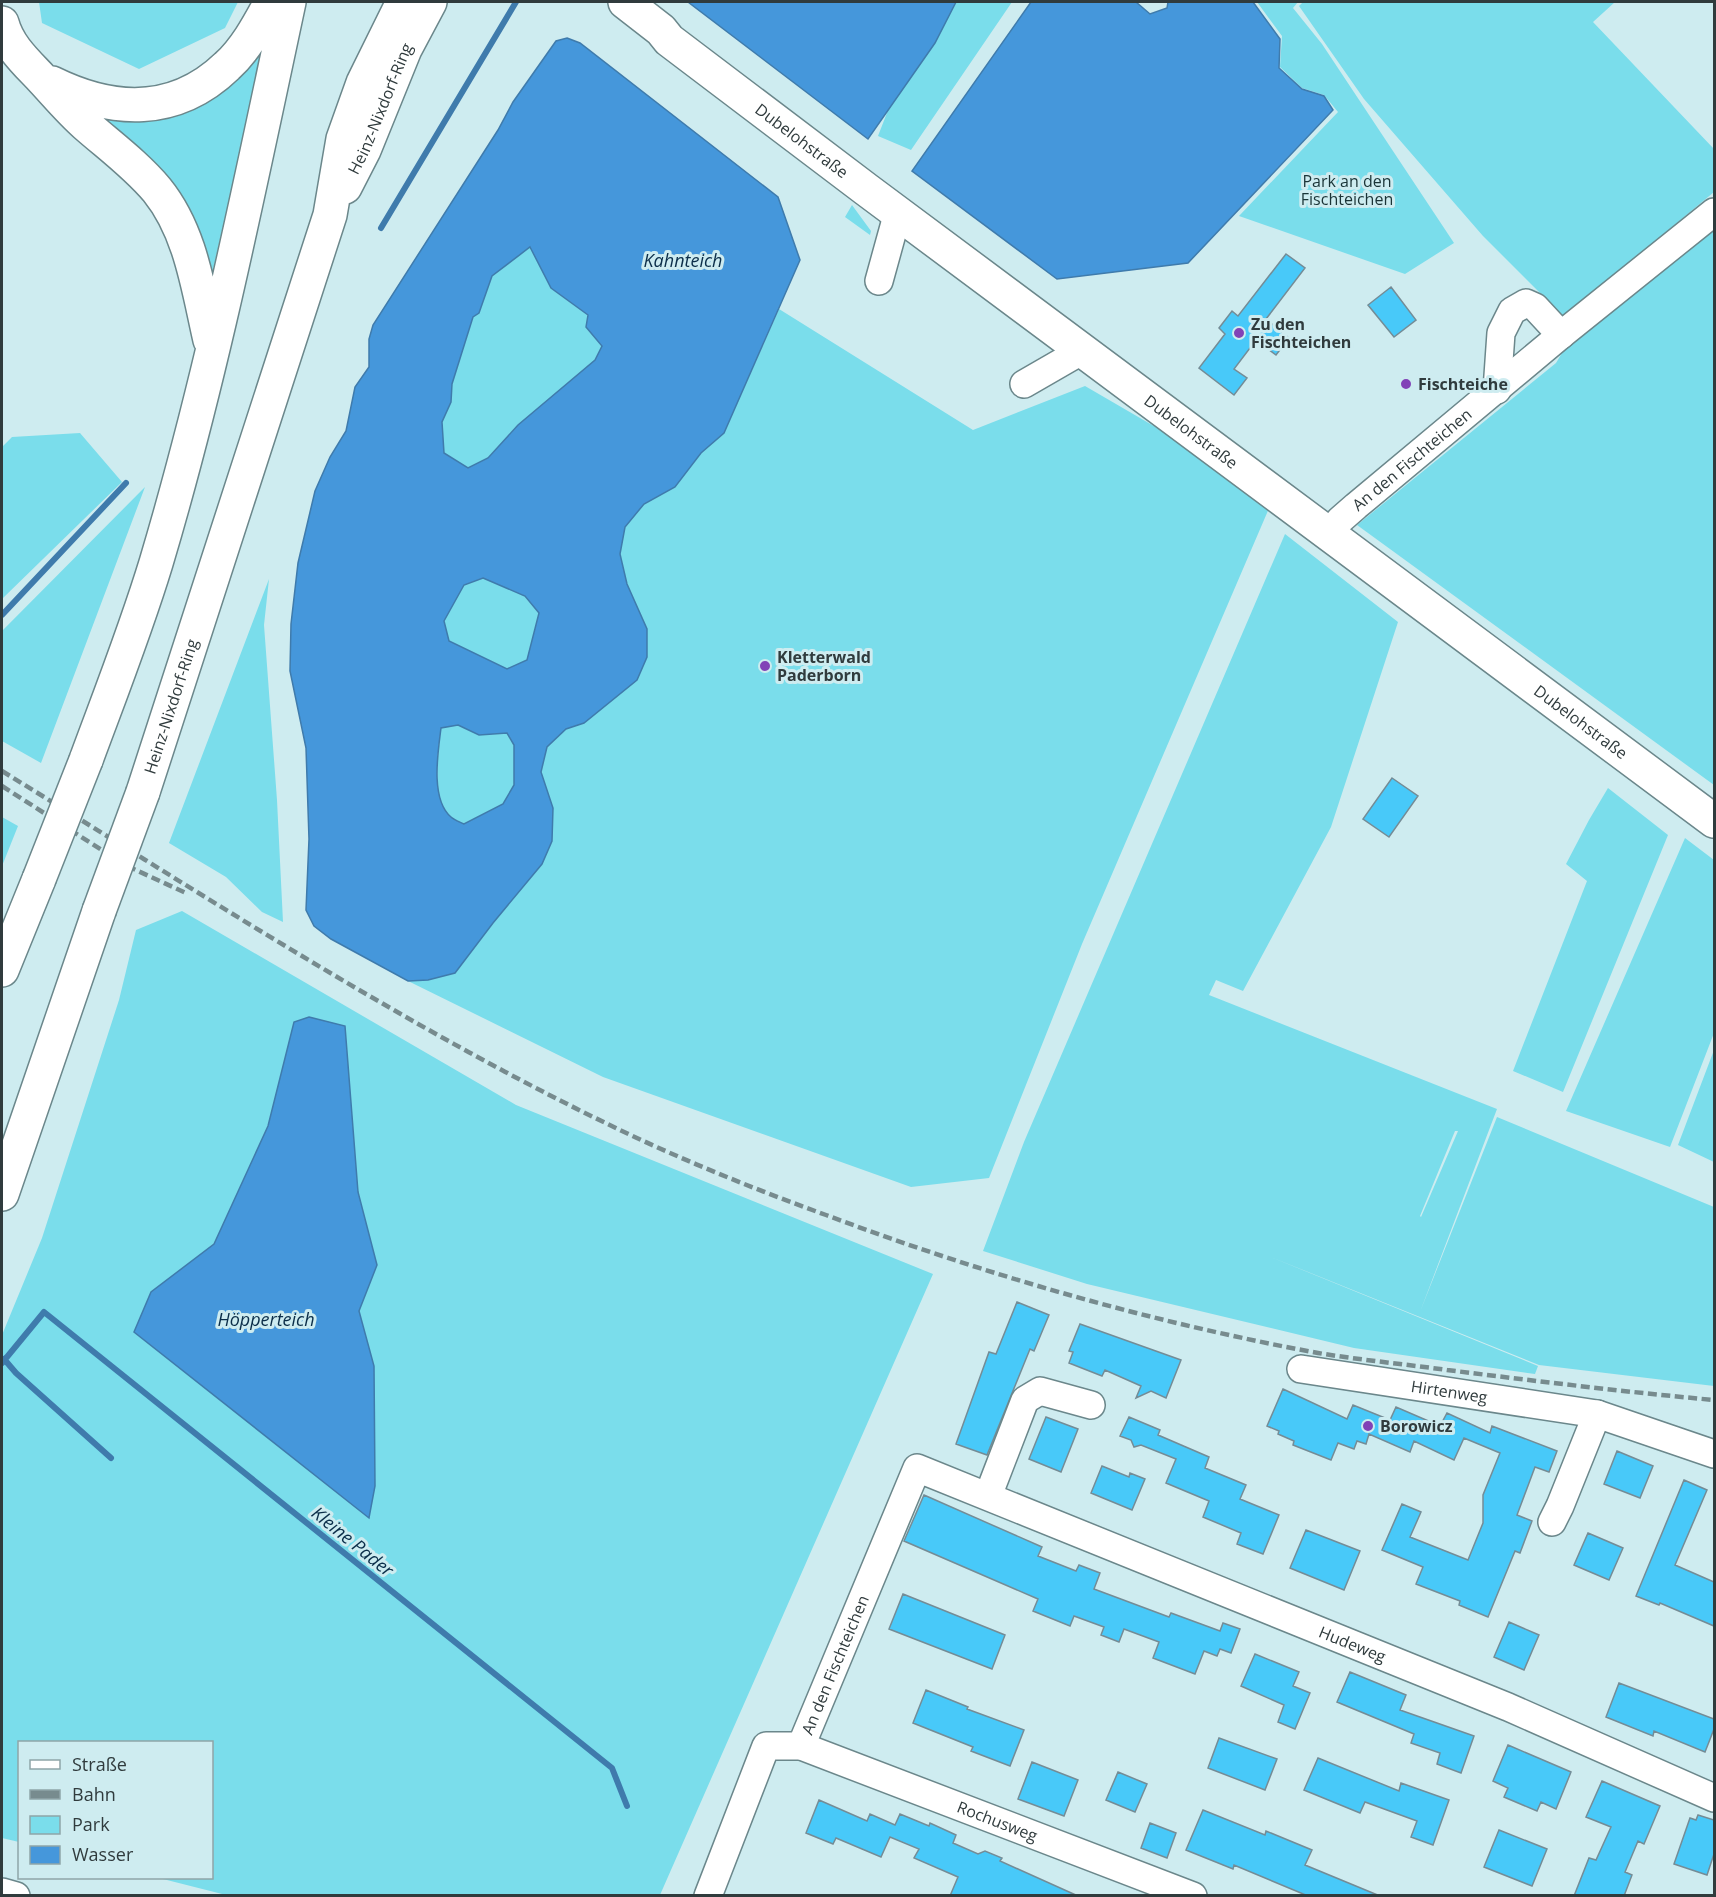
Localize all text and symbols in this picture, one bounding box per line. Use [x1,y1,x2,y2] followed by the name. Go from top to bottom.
[342,38,418,178] street label: Heinz-Nixdorf-Ring
[751,98,853,183] street label: Dubelohstraße
[1301,170,1393,210] park label: Park an den Fischteichen
[644,248,722,272] water label: Kahnteich
[1251,313,1351,353] place label: Zu den Fischteichen
[1232,326,1246,340] marker: Zu den Fischteichen
[1418,373,1508,395] place label: Fischteiche
[1399,377,1413,391] marker: Fischteiche
[1140,389,1242,474] street label: Dubelohstraße
[1347,403,1476,516] street label: An den Fischteichen
[139,636,203,777] street label: Heinz-Nixdorf-Ring
[777,646,871,686] place label: Kletterwald Paderborn
[758,659,772,673] marker: Kletterwald Paderborn
[1530,680,1632,764] street label: Dubelohstraße
[217,1307,315,1331] water label: Höpperteich
[1410,1375,1489,1408] street label: Hirtenweg
[1380,1415,1453,1437] place label: Borowicz
[1361,1419,1375,1433] marker: Borowicz
[307,1501,400,1582] water label: Kleine Pader
[796,1592,874,1738] street label: An den Fischteichen
[1316,1621,1390,1668] street label: Hudeweg
[18,1741,213,1879] legend
[72,1752,127,1776] text: Straße
[72,1782,116,1806] text: Bahn
[954,1796,1041,1847] street label: Rochusweg
[72,1812,110,1836] text: Park
[72,1842,134,1866] text: Wasser

